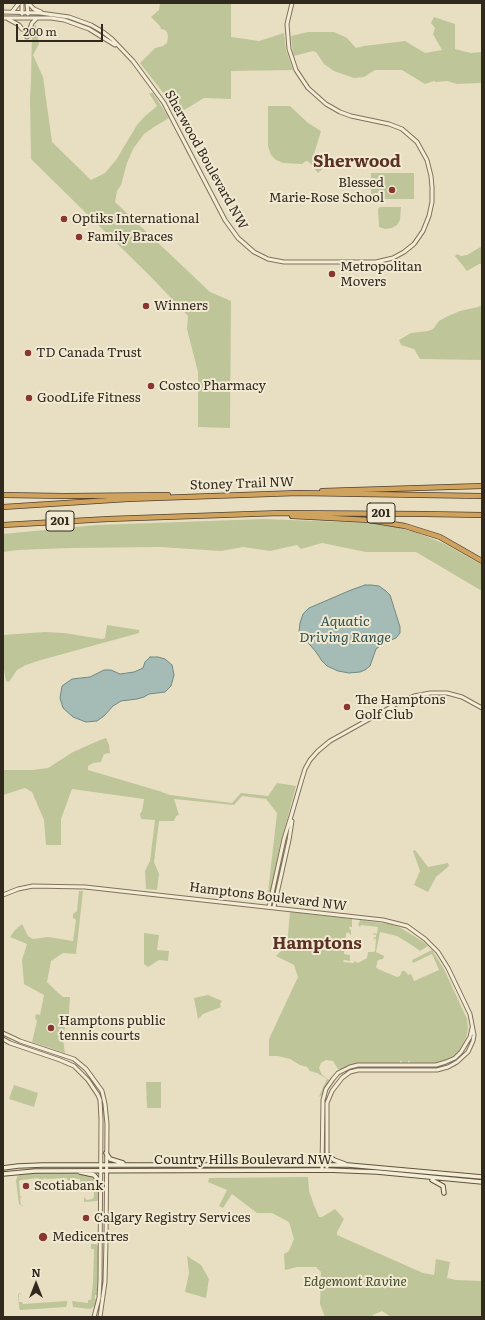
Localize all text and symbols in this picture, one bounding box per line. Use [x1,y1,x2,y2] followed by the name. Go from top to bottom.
[18,16,105,42] scale bar
[23,22,57,40] text: 200 m
[161,88,251,232] street label: Sherwood Boulevard NW
[313,152,401,172] district label: Sherwood
[269,175,384,206] place label: Blessed Marie-Rose School
[387,185,397,195] marker: Blessed Marie-Rose School
[72,211,199,227] place label: Optiks International
[59,214,69,224] marker: Optiks International
[87,229,173,245] place label: Family Braces
[74,232,84,242] marker: Family Braces
[340,259,422,290] place label: Metropolitan Movers
[327,269,337,279] marker: Metropolitan Movers
[154,298,208,314] place label: Winners
[141,301,151,311] marker: Winners
[36,345,142,361] place label: TD Canada Trust
[23,348,33,358] marker: TD Canada Trust
[159,378,266,394] place label: Costco Pharmacy
[146,381,156,391] marker: Costco Pharmacy
[37,390,141,406] place label: GoodLife Fitness
[24,393,34,403] marker: GoodLife Fitness
[190,474,294,494] street label: Stoney Trail NW
[367,503,395,523] road number: 201
[46,511,74,531] road number: 201
[299,614,391,646] water label: Aquatic Driving Range
[355,692,445,723] place label: The Hamptons Golf Club
[342,702,352,712] marker: The Hamptons Golf Club
[188,880,348,914] street label: Hamptons Boulevard NW
[272,934,362,954] district label: Hamptons
[59,1013,166,1044] place label: Hamptons public tennis courts
[46,1023,56,1033] marker: Hamptons public tennis courts
[154,1152,332,1168] street label: Country Hills Boulevard NW
[34,1178,103,1194] place label: Scotiabank
[21,1181,31,1191] marker: Scotiabank
[94,1210,250,1226] place label: Calgary Registry Services
[81,1213,91,1223] marker: Calgary Registry Services
[52,1229,128,1245] place label: Medicentres
[37,1231,49,1243] marker: Medicentres
[16,1264,56,1304] north arrow
[31,1264,41,1280] text: N
[303,1274,407,1290] park label: Edgemont Ravine

